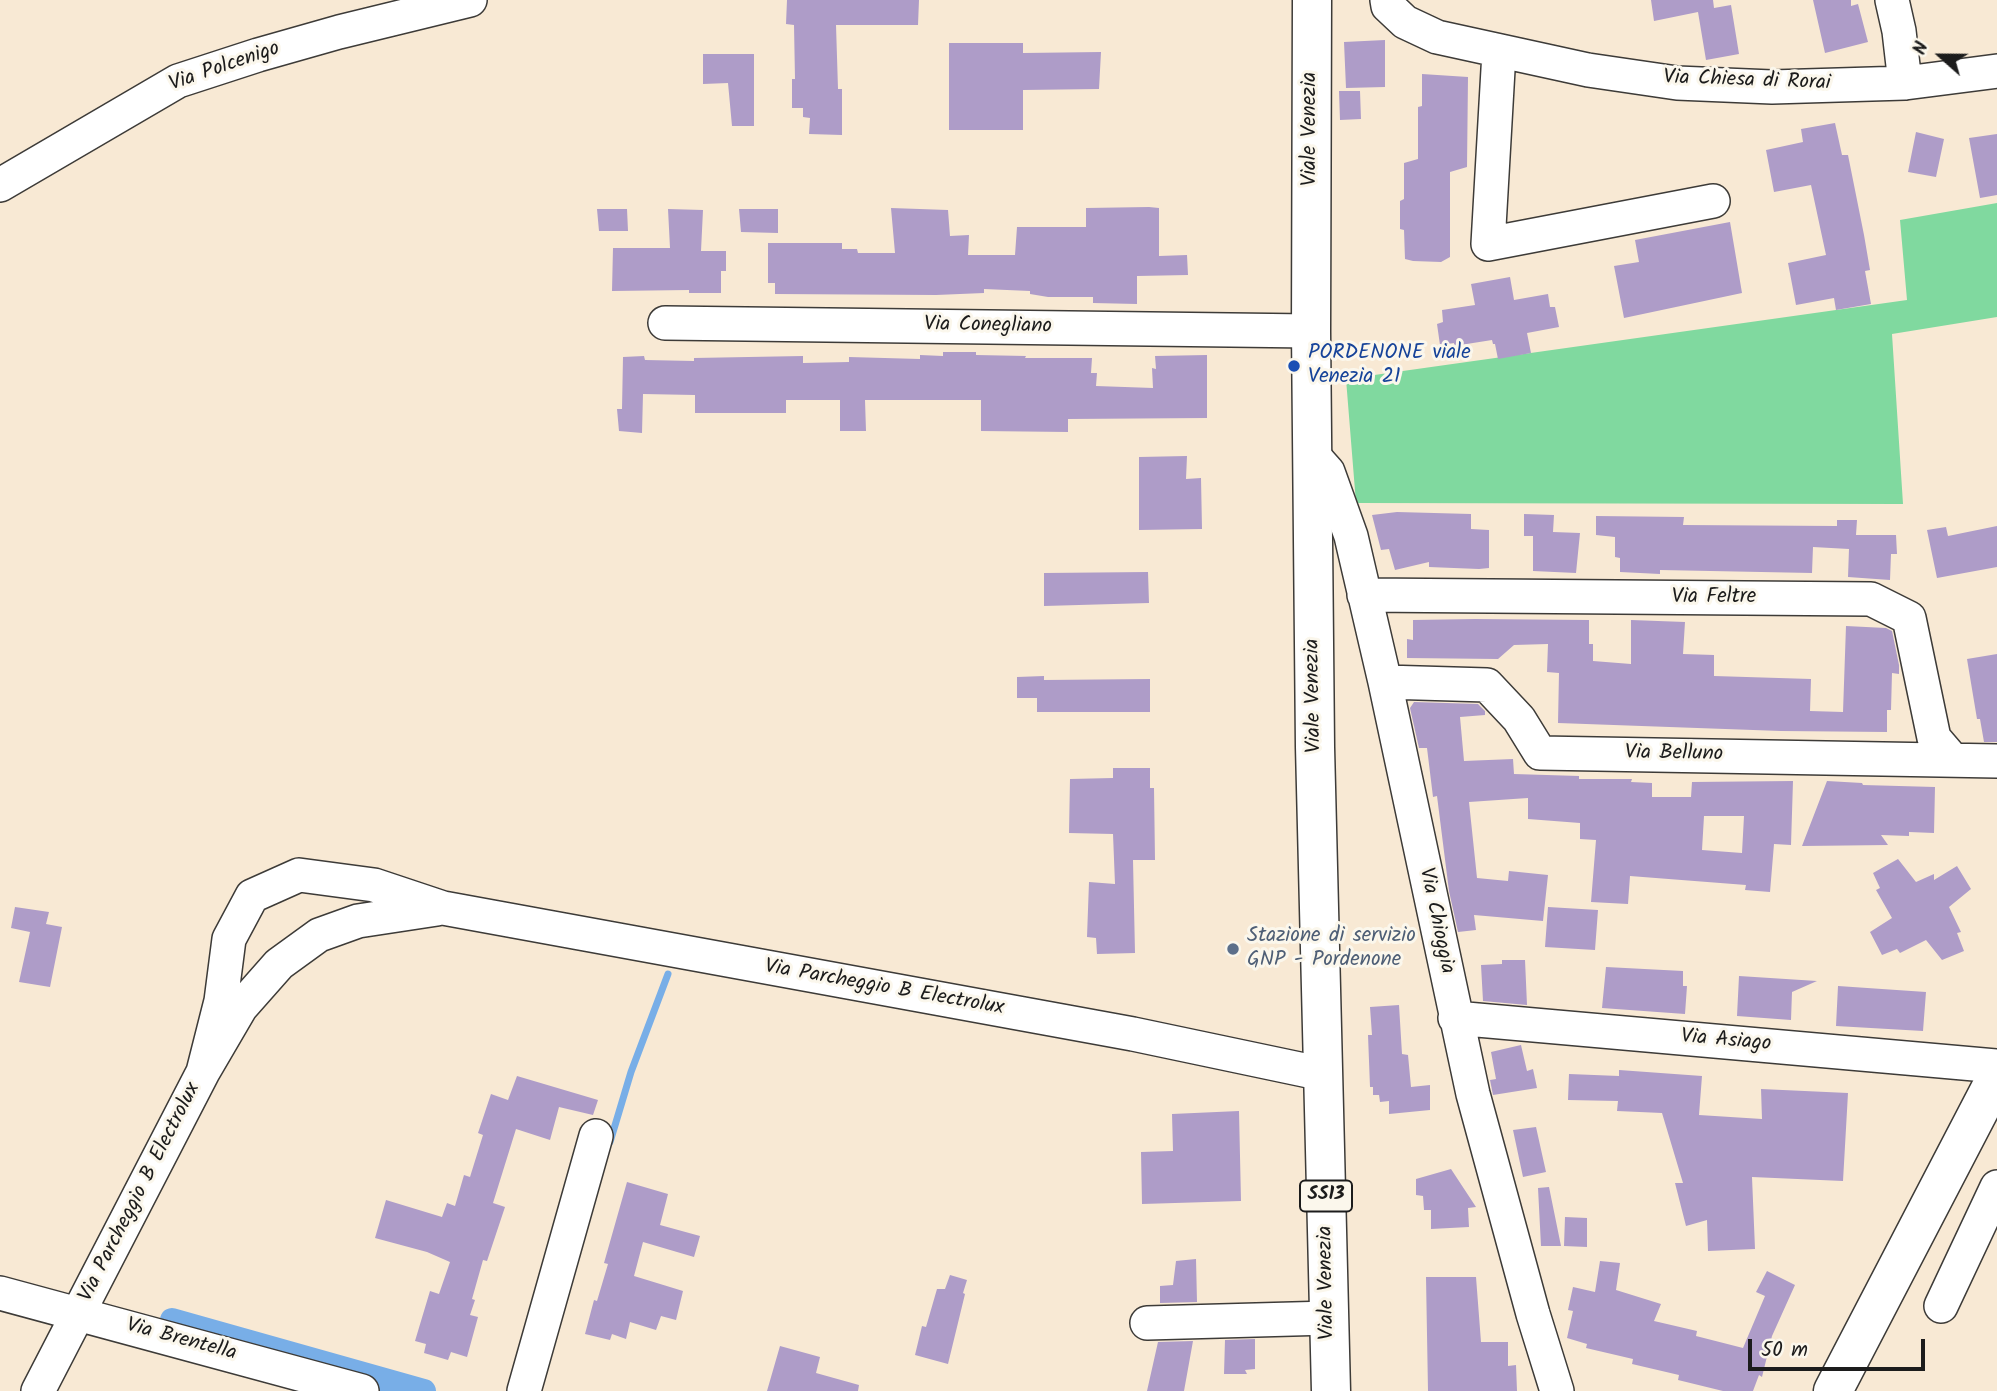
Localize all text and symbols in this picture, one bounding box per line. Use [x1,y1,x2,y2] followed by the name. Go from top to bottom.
[1906,21,1976,91] north arrow
[167,37,283,99] street label: Via Polcenigo
[1905,37,1938,59] text: N
[1663,66,1831,98] street label: Via Chiesa di Rorai
[1298,72,1324,186] street label: Viale Venezia
[924,313,1052,341] street label: Via Conegliano
[1308,341,1471,391] place label: PORDENONE viale Venezia 21
[1286,358,1302,374] marker: PORDENONE viale Venezia 21
[1672,585,1756,611] street label: Via Feltre
[1301,639,1329,753] street label: Viale Venezia
[1625,742,1723,768] street label: Via Belluno
[1411,866,1459,976] street label: Via Chioggia
[1247,924,1416,974] place label: Stazione di servizio GNP - Pordenone
[1225,941,1241,957] marker: Stazione di servizio GNP - Pordenone
[762,956,1006,1022] street label: Via Parcheggio B Electrolux
[1680,1026,1772,1058] street label: Via Asiago
[75,1079,207,1307] street label: Via Parcheggio B Electrolux
[1300,1180,1352,1212] road number: SS13
[1314,1226,1342,1340] street label: Viale Venezia
[123,1314,239,1368] street label: Via Brentella
[1752,1324,1929,1368] scale bar
[1761,1334,1808,1367] text: 50 m

